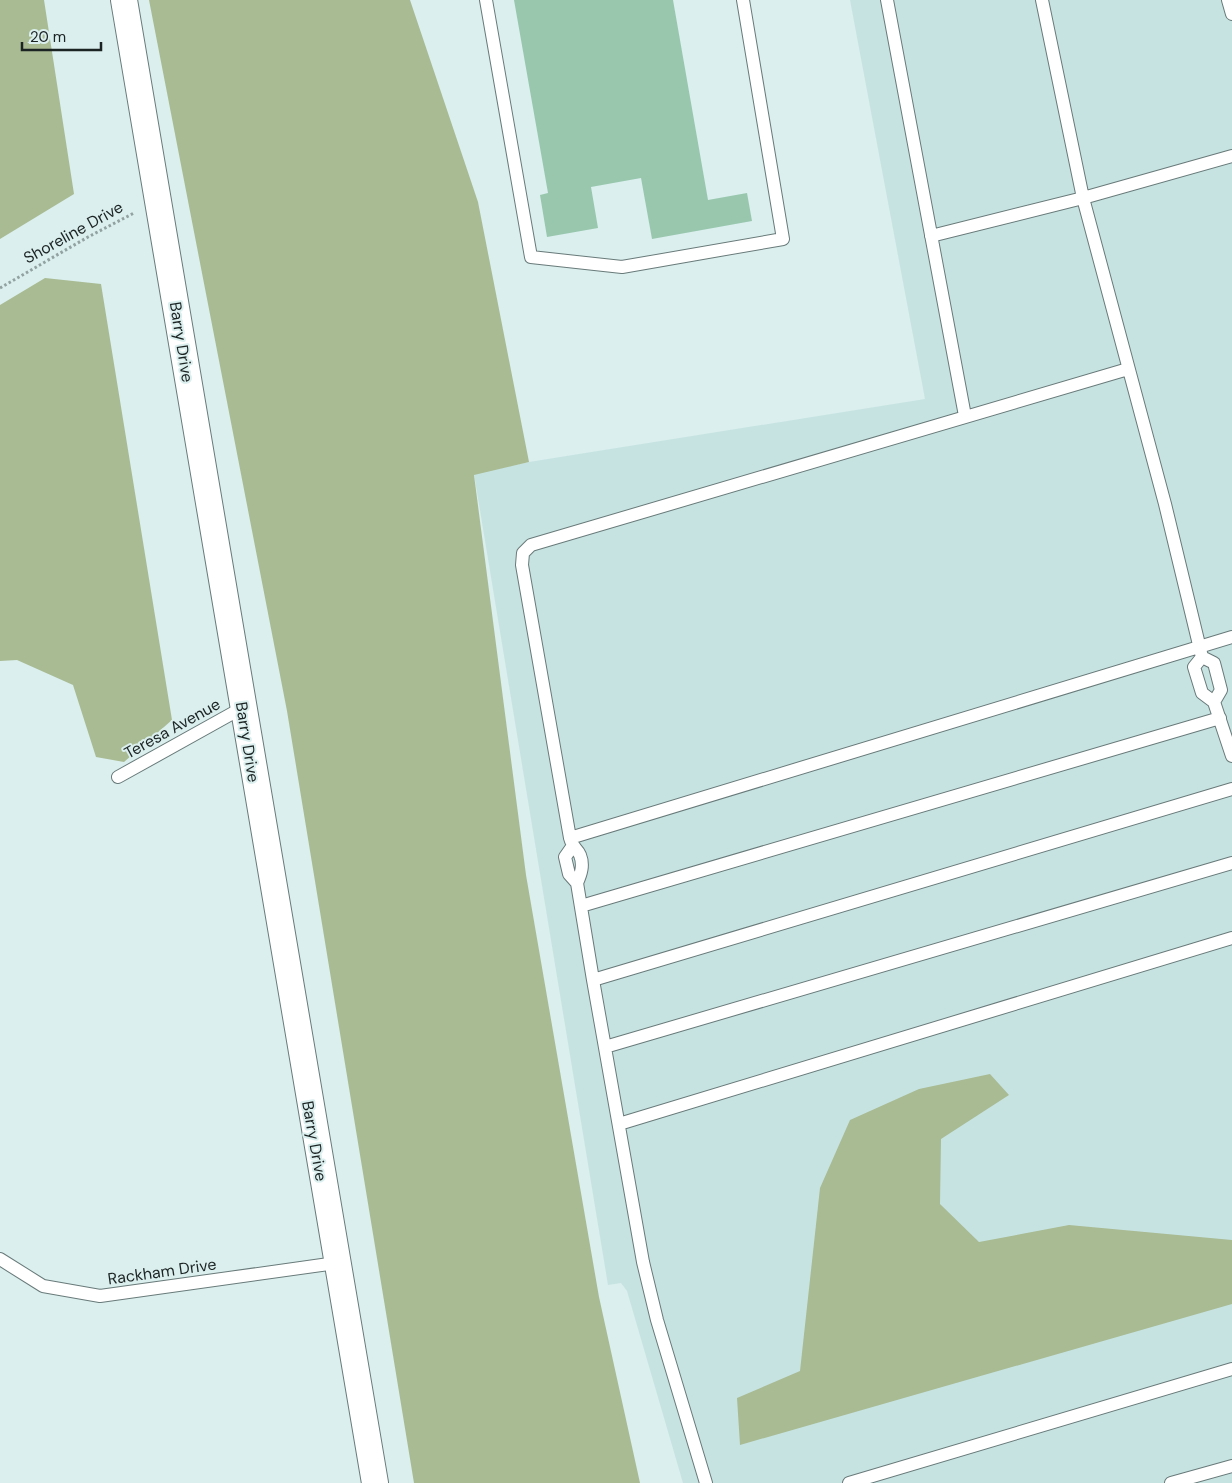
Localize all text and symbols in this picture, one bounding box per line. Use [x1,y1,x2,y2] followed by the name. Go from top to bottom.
[22,20,101,52] scale bar
[30,27,66,47] text: 20 m
[20,196,127,268] street label: Shoreline Drive
[165,300,198,384] street label: Barry Drive
[120,693,224,763] street label: Teresa Avenue
[231,700,264,784] street label: Barry Drive
[297,1099,332,1183] street label: Barry Drive
[106,1253,218,1290] street label: Rackham Drive

